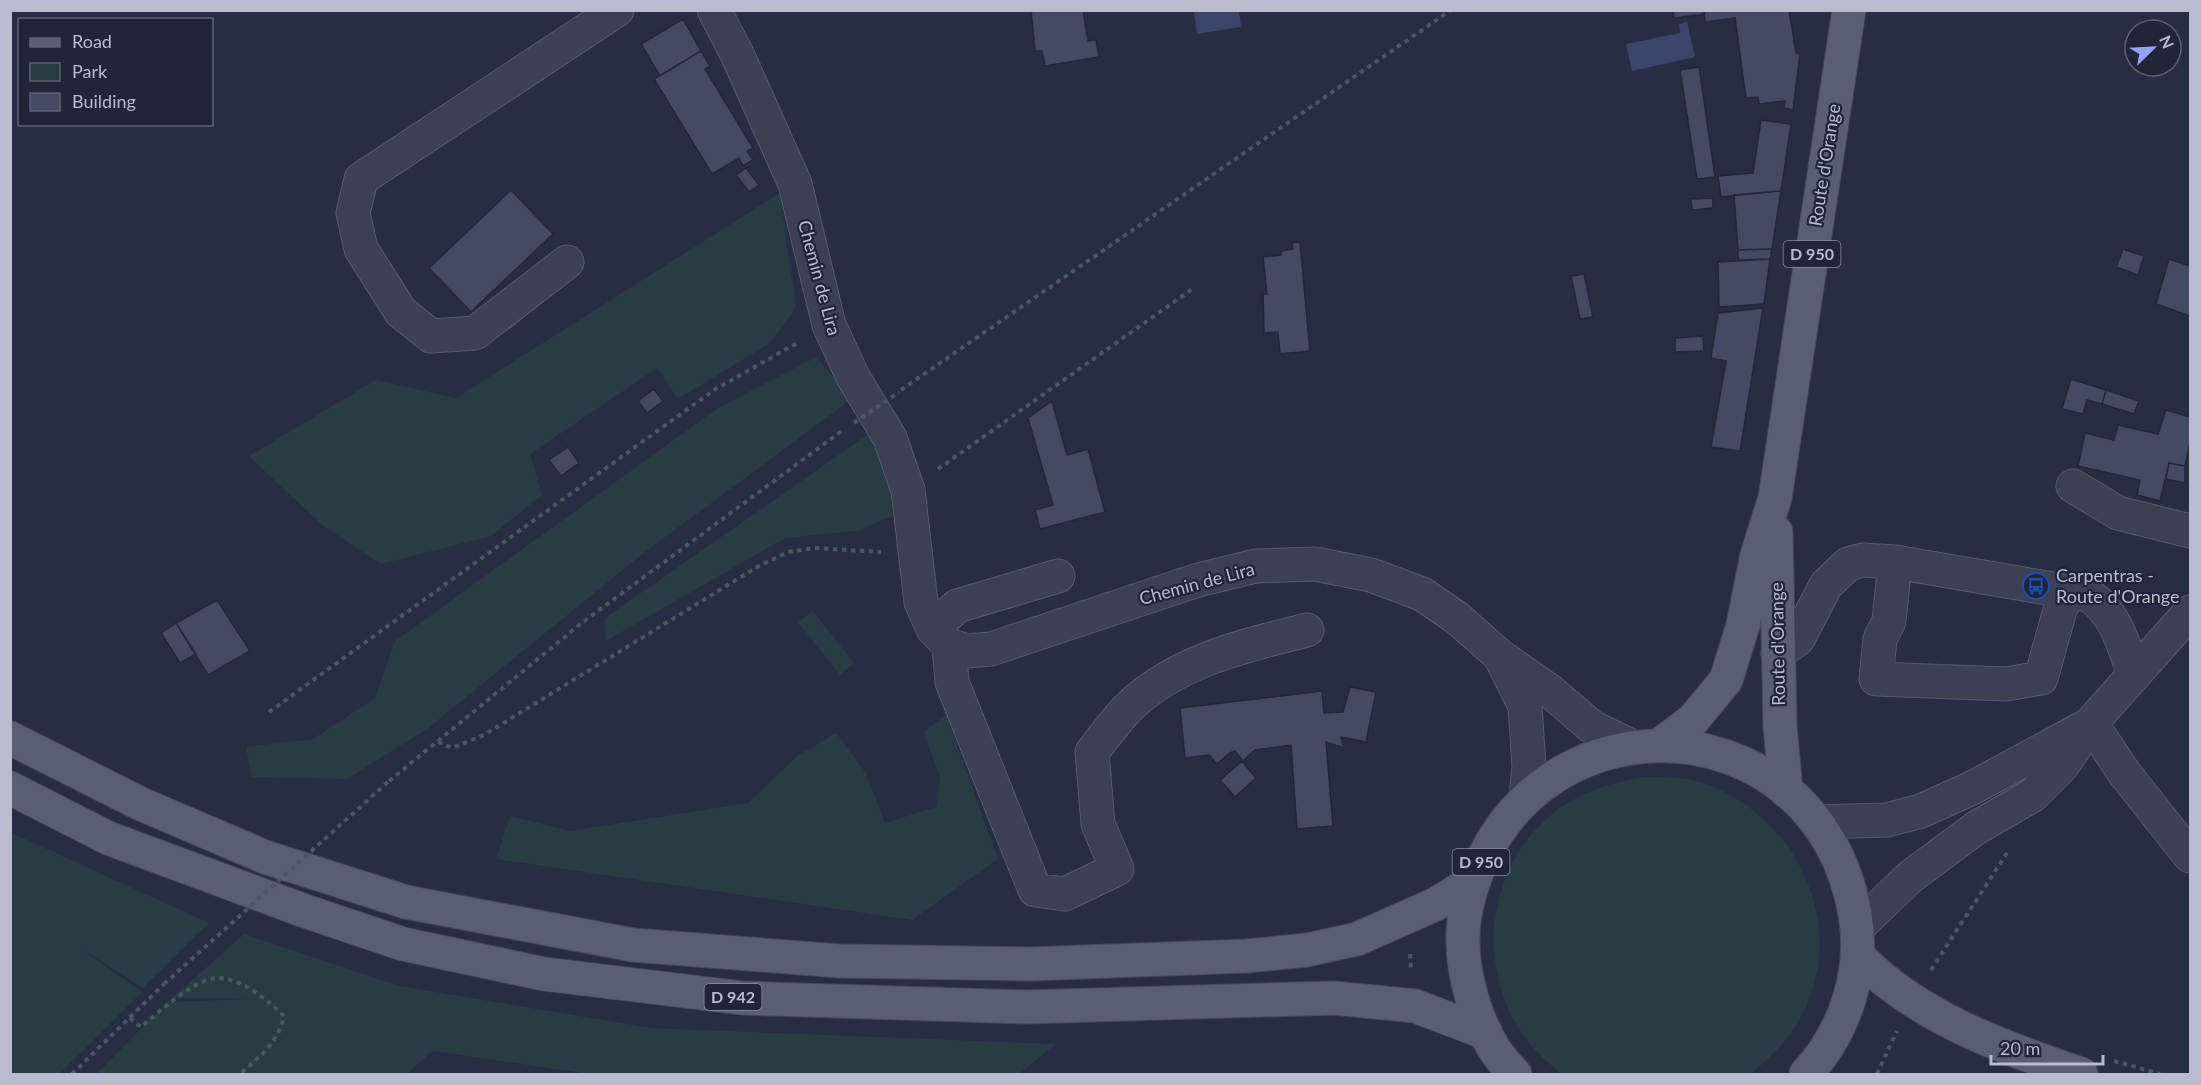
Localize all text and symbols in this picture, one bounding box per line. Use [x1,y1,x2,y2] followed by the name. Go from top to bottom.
[18,18,213,126] legend
[2123,18,2183,78] north arrow
[72,30,112,52] text: Road
[2156,32,2178,51] text: N
[72,60,108,82] text: Park
[72,90,136,112] text: Building
[1803,102,1845,228] street label: Route d'Orange
[794,218,846,338] street label: Chemin de Lira
[1784,241,1840,267] road number: D 950
[1137,557,1257,609] street label: Chemin de Lira
[2056,564,2180,607] place label: Carpentras - Route d'Orange
[2021,571,2051,601] bus stop icon: Carpentras - Route d'Orange
[1765,582,1789,706] street label: Route d'Orange
[1452,849,1510,875] road number: D 950
[704,984,762,1010] road number: D 942
[1991,1028,2104,1066] scale bar
[2000,1037,2040,1059] text: 20 m

